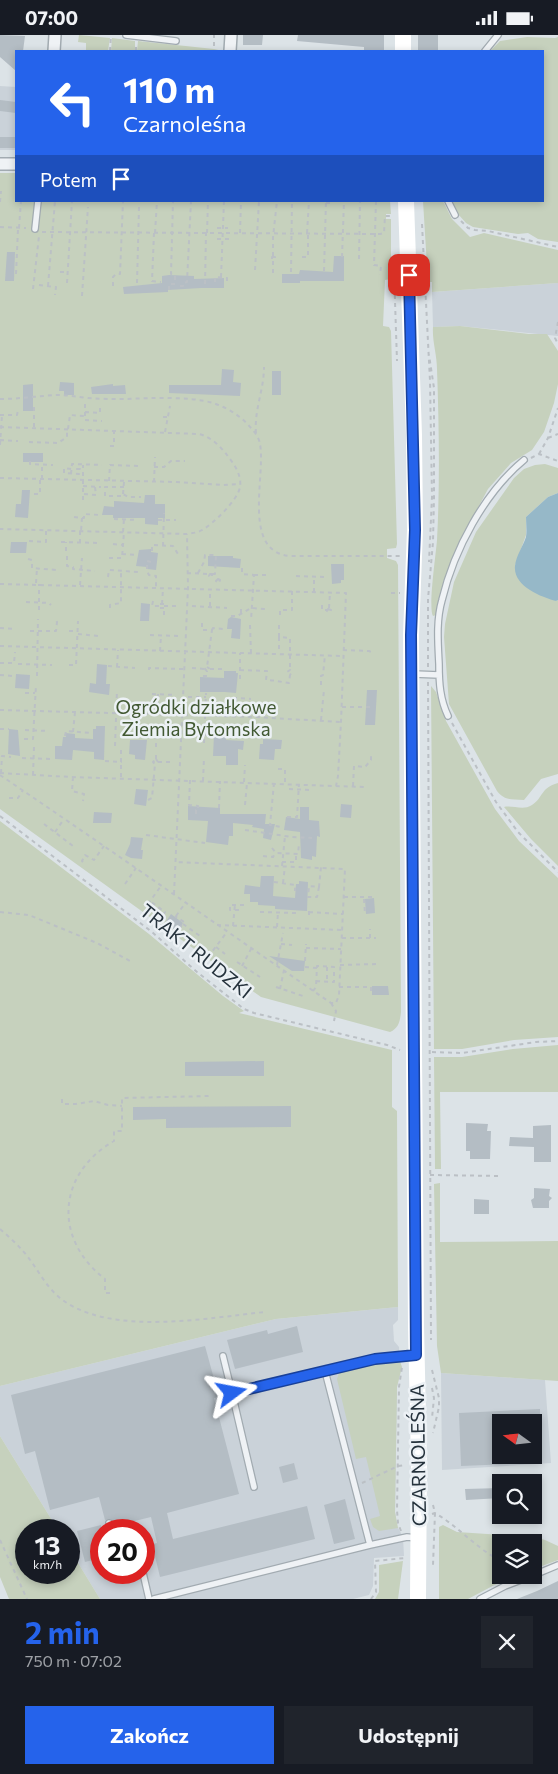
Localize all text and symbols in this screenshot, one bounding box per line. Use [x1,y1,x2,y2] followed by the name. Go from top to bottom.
[25,6,78,29] text: 07:00
[123,67,215,110] text: 110 m
[40,70,105,135] icon: left
[123,110,246,137] text: Czarnoleśna
[107,165,135,193] icon: arrive
[40,168,97,191] text: Potem
[388,254,430,296] pin
[395,261,423,289] icon: arrive
[116,695,276,740] park label: Ogródki działkowe Ziemia Bytomska
[136,898,257,1003] street label: TRAKT RUDZKI
[205,1366,257,1418] position arrow
[404,1384,430,1526] street label: CZARNOLEŚNA
[492,1414,542,1464] north arrow
[492,1414,542,1584] map controls
[492,1474,542,1524] button: search
[90,1519,155,1584] speed limit sign: 20
[35,1530,60,1560] text: 13
[492,1534,542,1584] button: layers
[33,1557,62,1571] text: km/h
[25,1613,100,1650] text: 2 min
[481,1616,533,1668] button: close
[25,1651,122,1670] text: 750 m · 07:02
[25,1706,274,1764] button: Zakończ
[284,1706,533,1764] button: Udostępnij

